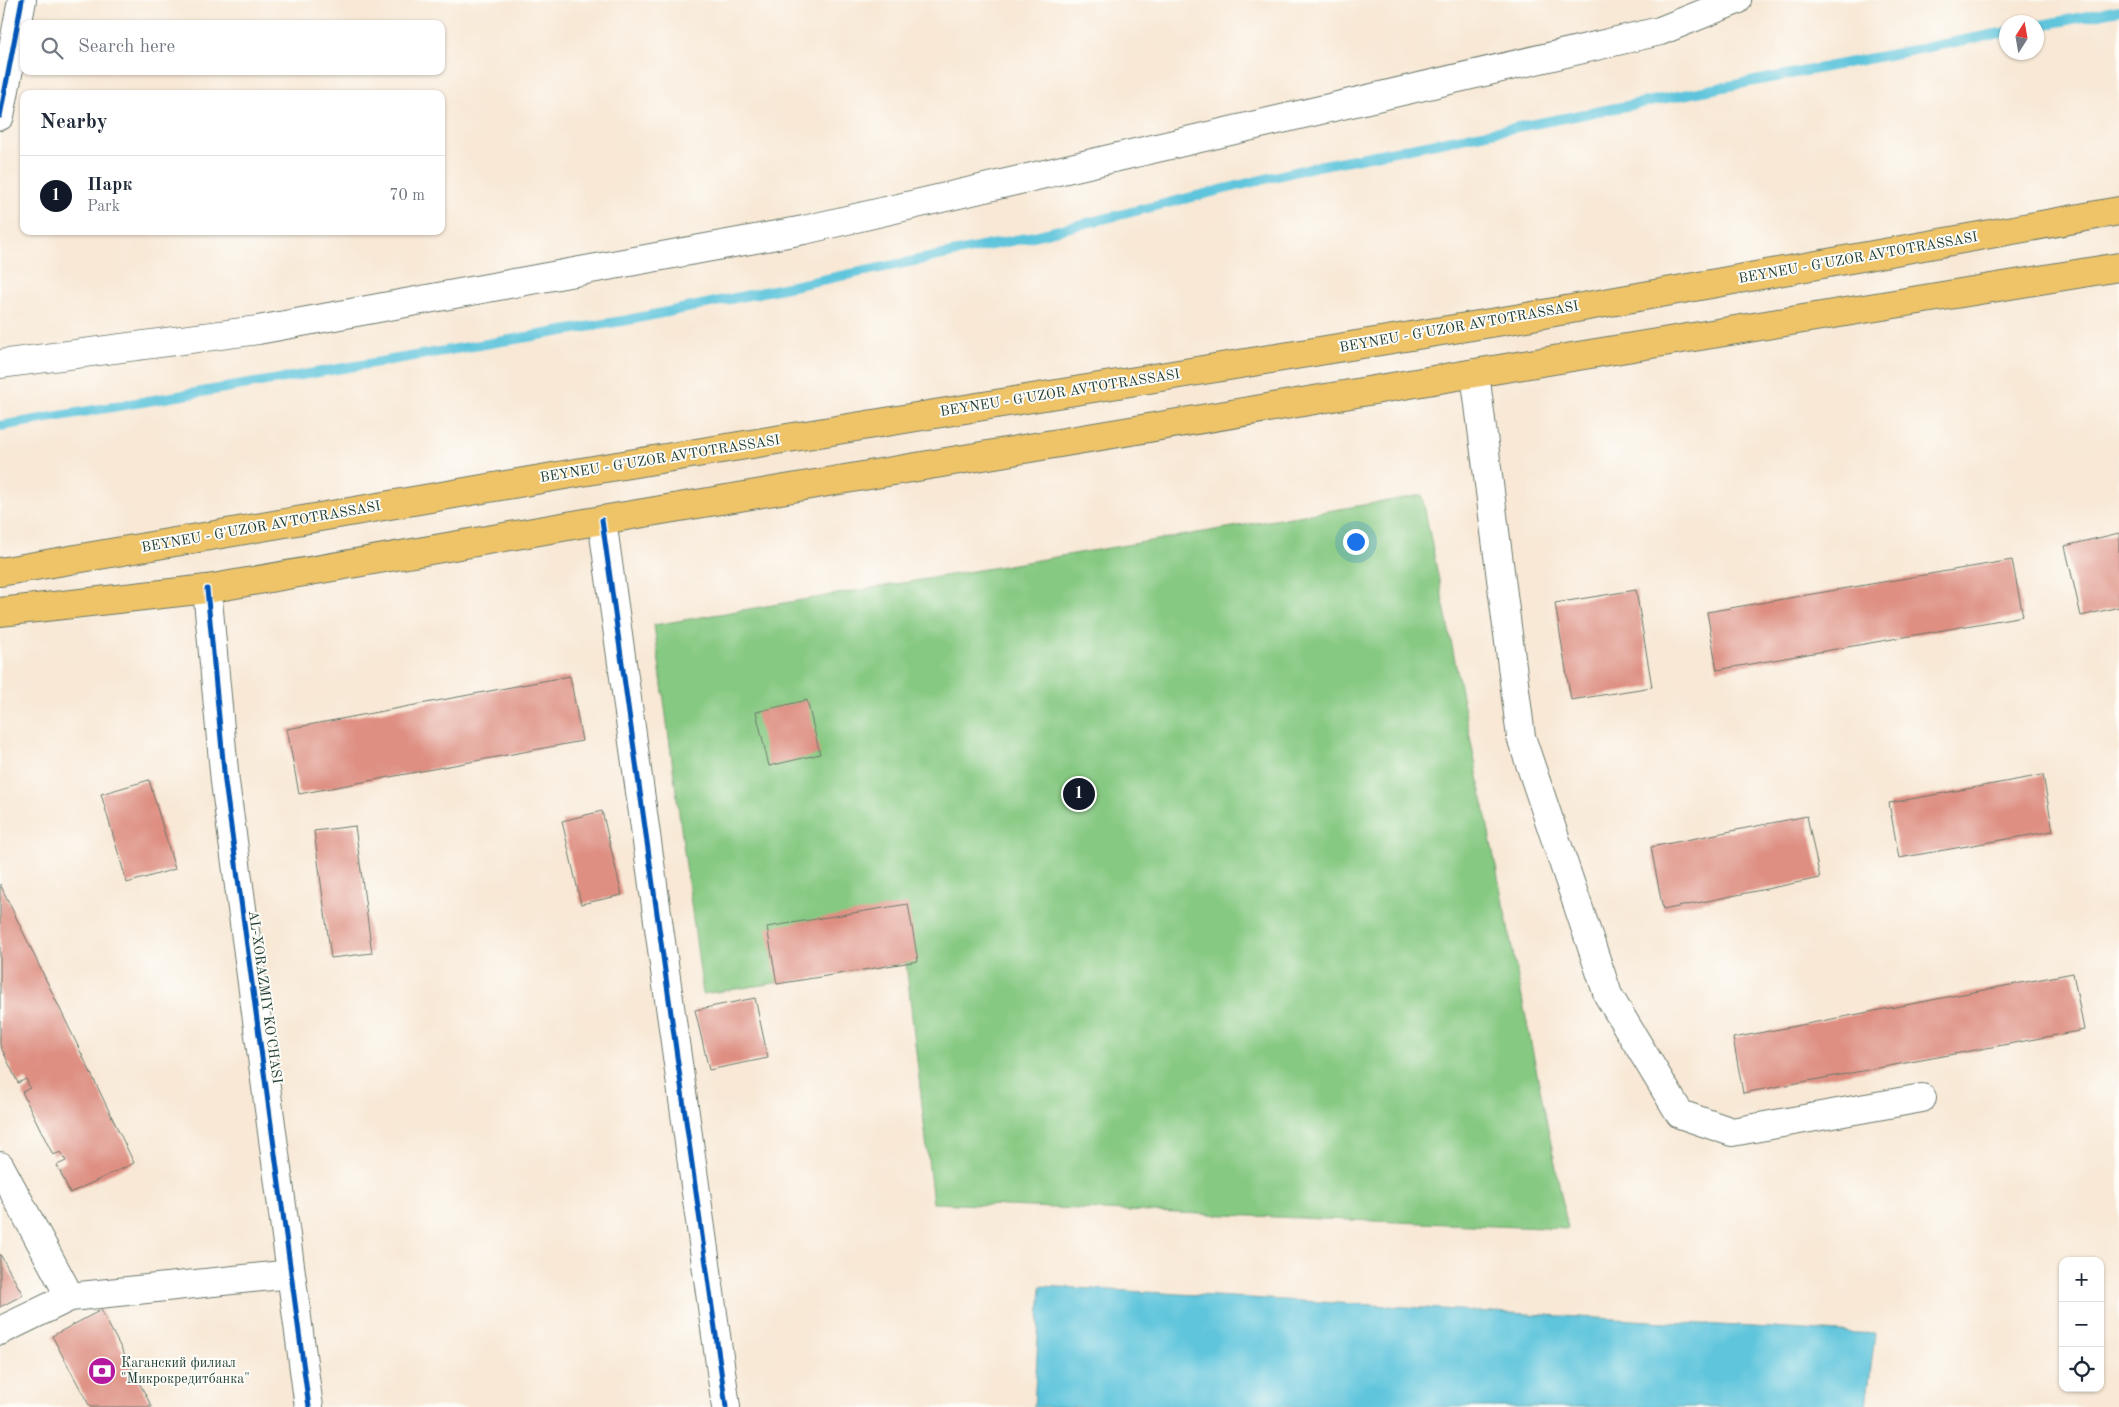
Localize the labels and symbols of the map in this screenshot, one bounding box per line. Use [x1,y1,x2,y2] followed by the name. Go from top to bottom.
[1999,15,2044,60] north arrow
[1737,230,1979,286] street label: BEYNEU - G'UZOR AVTOTRASSASI
[1338,299,1580,355] street label: BEYNEU - G'UZOR AVTOTRASSASI
[939,367,1181,419] street label: BEYNEU - G'UZOR AVTOTRASSASI
[539,433,781,485] street label: BEYNEU - G'UZOR AVTOTRASSASI
[140,499,382,555] street label: BEYNEU - G'UZOR AVTOTRASSASI
[1343,529,1369,555] your location
[1063,775,1095,813] pin: 1
[246,909,284,1085] street label: AL-XORAZMIY KO'CHASI
[87,1356,117,1386] bank icon: Каганский филиал "Микрокредитбанка"
[121,1356,250,1386] place label: Каганский филиал "Микрокредитбанка"

